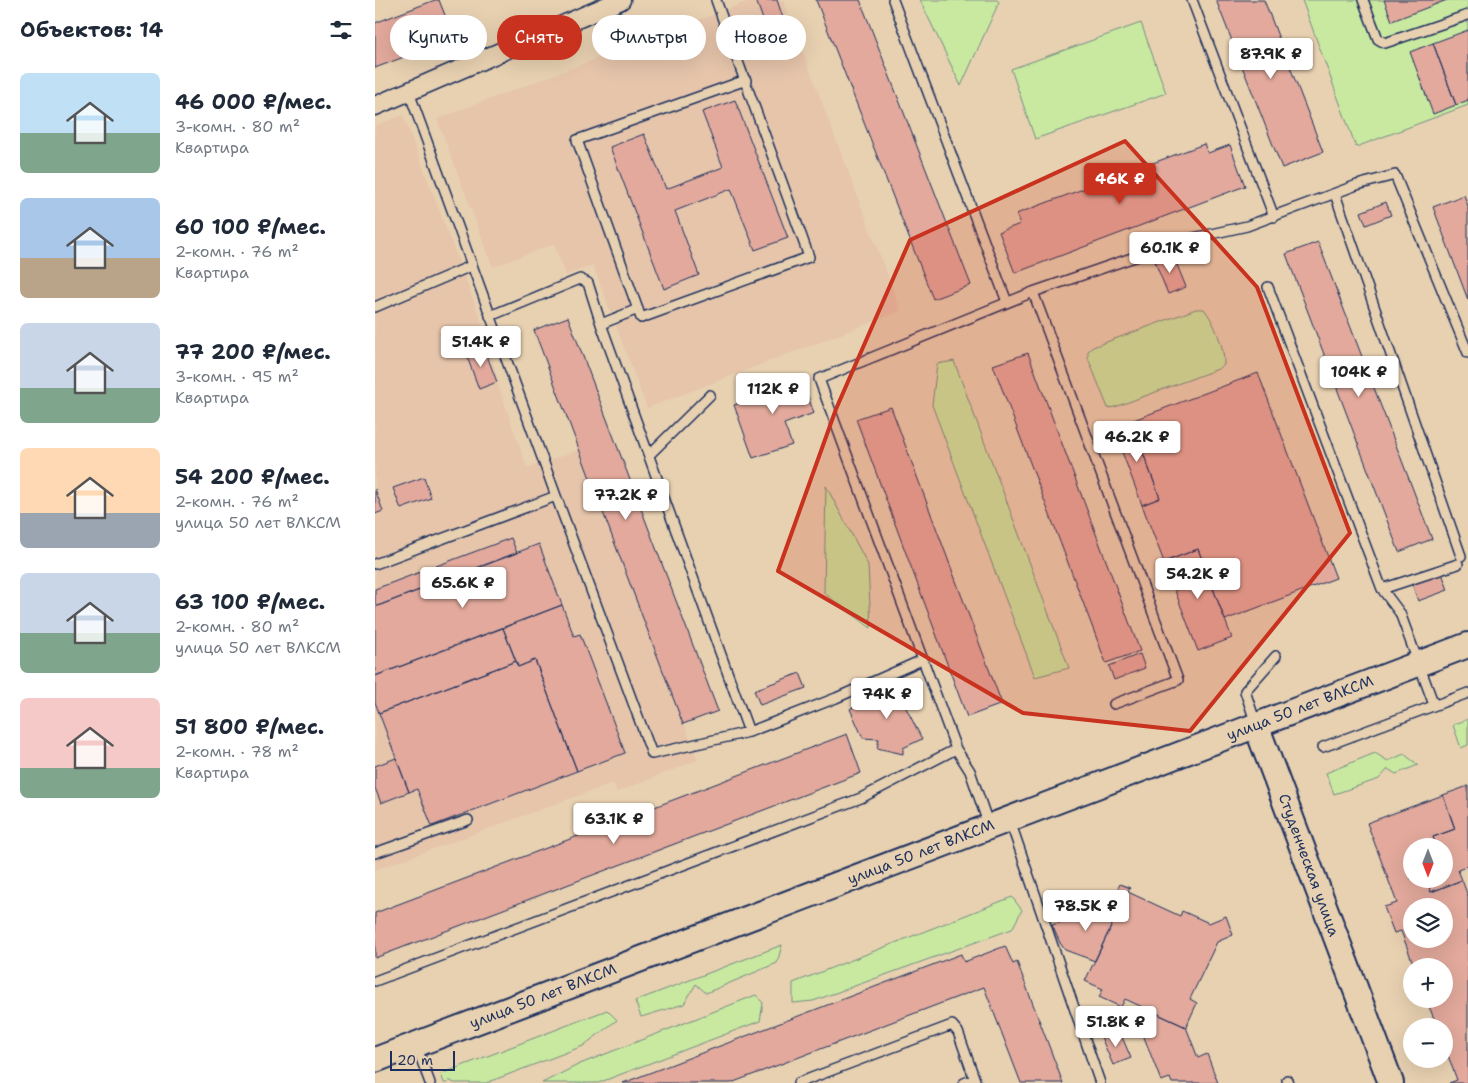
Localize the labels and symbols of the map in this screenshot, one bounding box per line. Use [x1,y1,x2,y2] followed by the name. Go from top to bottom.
[1225,38,1317,80] pin: 87.9K ₽
[1085,162,1155,205] pin: 46K ₽
[1124,232,1216,274] pin: 60.1K ₽
[435,326,527,368] pin: 51.4K ₽
[1318,356,1400,398] pin: 104K ₽
[732,372,814,415] pin: 112K ₽
[1091,420,1183,463] pin: 46.2K ₽
[580,478,672,521] pin: 77.2K ₽
[1152,558,1244,600] pin: 54.2K ₽
[417,566,509,609] pin: 65.6K ₽
[1224,671,1377,745] street label: улица 50 лет ВЛКСМ
[852,678,922,720] pin: 74K ₽
[1274,791,1344,940] street label: Студенческая улица
[568,802,660,845] pin: 63.1K ₽
[845,815,998,889] street label: улица 50 лет ВЛКСМ
[1403,838,1453,888] north arrow
[1040,890,1132,932] pin: 78.5K ₽
[467,959,620,1033] street label: улица 50 лет ВЛКСМ
[1070,1006,1162,1048] pin: 51.8K ₽
[390,1048,455,1071] scale bar

